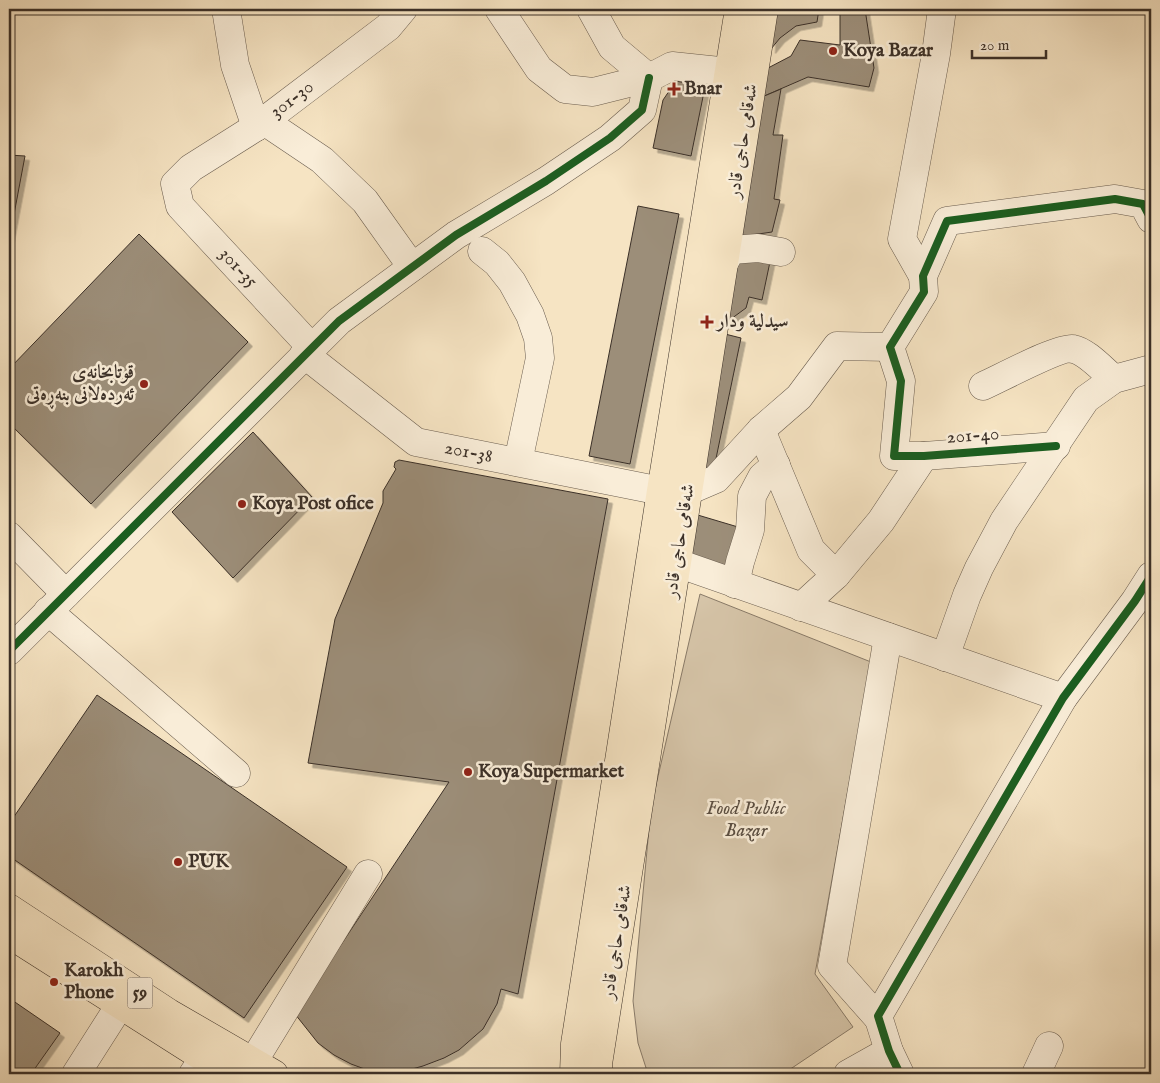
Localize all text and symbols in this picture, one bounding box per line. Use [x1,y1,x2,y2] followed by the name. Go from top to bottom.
[972,28,1046,60] scale bar
[980,36,1010,55] text: 20 m
[843,39,934,63] place label: Koya Bazar
[827,45,839,57] marker: Koya Bazar
[266,75,319,124] street label: 301-30
[684,77,723,101] place label: Bnar
[722,82,764,202] street label: شەقامی حاجی قادر
[668,83,680,95] marker: Bnar
[213,243,263,293] street label: 301-35
[715,310,789,334] place label: سيدلية ودار
[701,316,713,328] marker: سيدلية ودار
[25,361,134,410] place label: قوتابخانه‌ی ئه‌رده‌لانی بنه‌ڕه‌تی
[138,378,150,390] marker: قوتابخانه‌ی ئه‌رده‌لانی بنه‌ڕه‌تی
[946,422,1000,450] street label: 201-40
[442,436,495,469] street label: 201-38
[659,482,701,602] street label: شەقامی حاجی قادر
[252,492,374,516] place label: Koya Post ofice
[236,498,248,510] marker: Koya Post ofice
[478,760,624,784] place label: Koya Supermarket
[462,766,474,778] marker: Koya Supermarket
[706,797,786,843] park label: Food Public Bazar
[188,850,230,874] place label: PUK
[172,856,184,868] marker: PUK
[596,883,638,1003] street label: شەقامی حاجی قادر
[64,959,124,1005] place label: Karokh Phone
[48,976,60,988] marker: Karokh Phone
[128,978,152,1008] road number: 59

